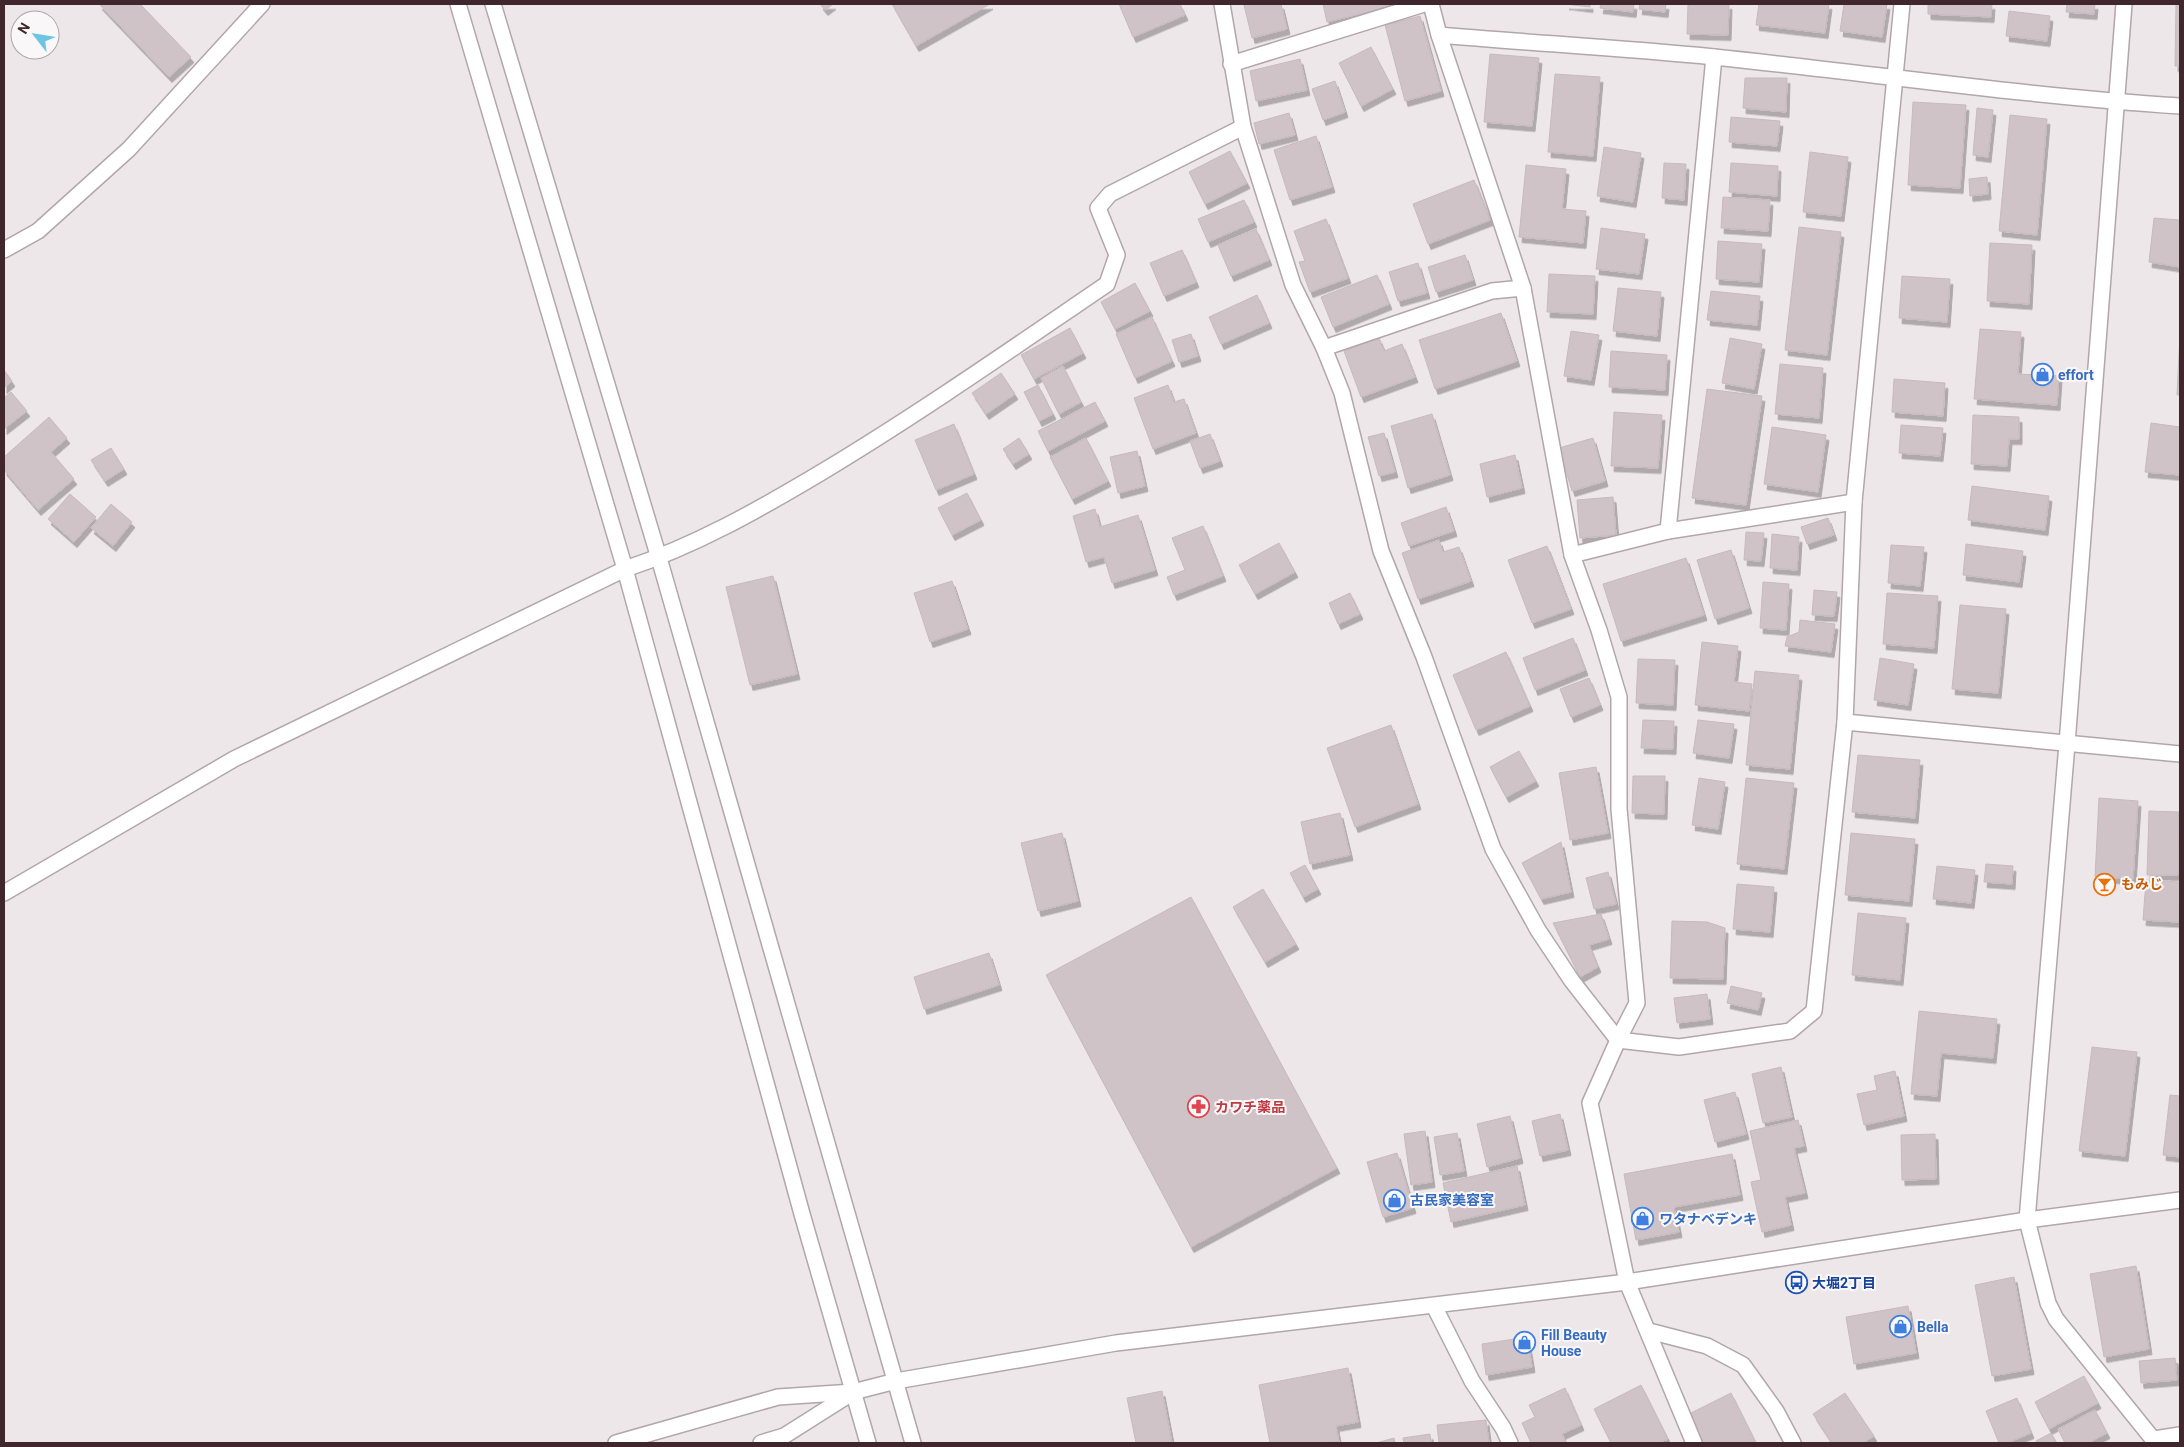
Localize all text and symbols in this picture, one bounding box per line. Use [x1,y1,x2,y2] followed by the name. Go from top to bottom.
[10,10,60,60] north arrow
[14,20,33,37] text: N
[2030,363,2054,387] shop icon: effort
[2058,367,2094,383] place label: effort
[2093,872,2117,896] bar icon: もみじ
[2121,876,2163,892] place label: もみじ
[1187,1095,1211,1119] pharmacy icon: カワチ薬品
[1215,1099,1285,1115] place label: カワチ薬品
[1382,1188,1406,1212] shop icon: 古民家美容室
[1410,1192,1494,1208] place label: 古民家美容室
[1631,1207,1655,1231] shop icon: ワタナベデンキ
[1659,1211,1757,1227] place label: ワタナベデンキ
[1784,1271,1808,1295] bus stop icon: 大堀2丁目
[1812,1275,1876,1291] place label: 大堀2丁目
[1889,1315,1913,1339] shop icon: Bella
[1917,1319,1949,1335] place label: Bella
[1541,1327,1608,1359] place label: Fill Beauty House
[1513,1331,1537,1355] shop icon: Fill Beauty House

